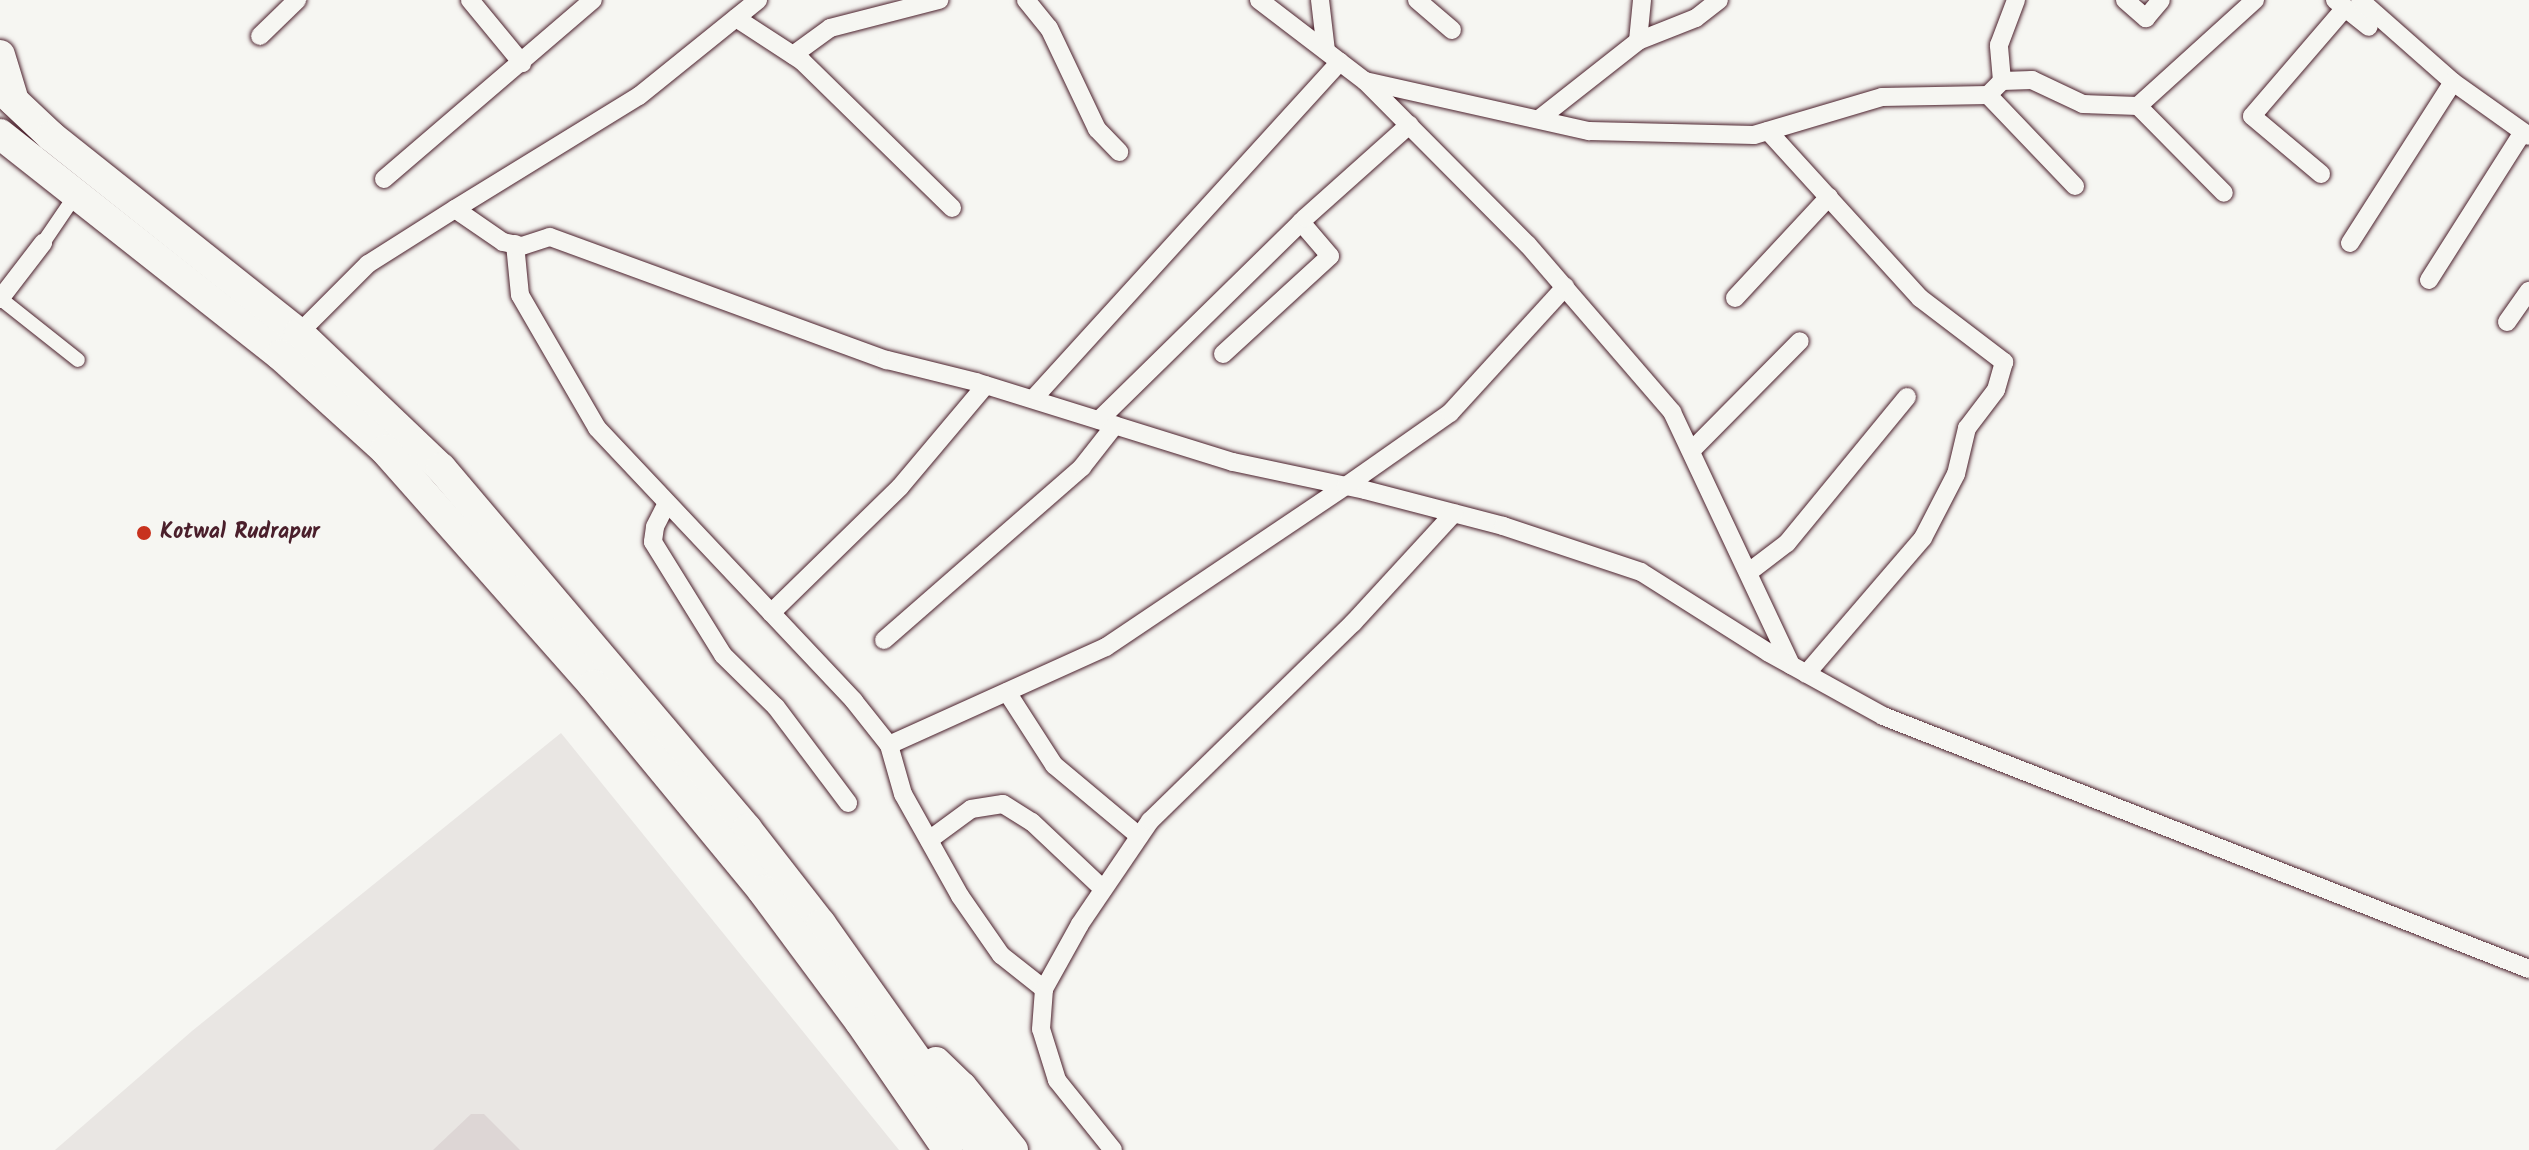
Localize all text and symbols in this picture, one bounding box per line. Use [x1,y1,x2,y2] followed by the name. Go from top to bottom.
[160,520,320,546] place label: Kotwal Rudrapur
[135,524,153,542] marker: Kotwal Rudrapur

